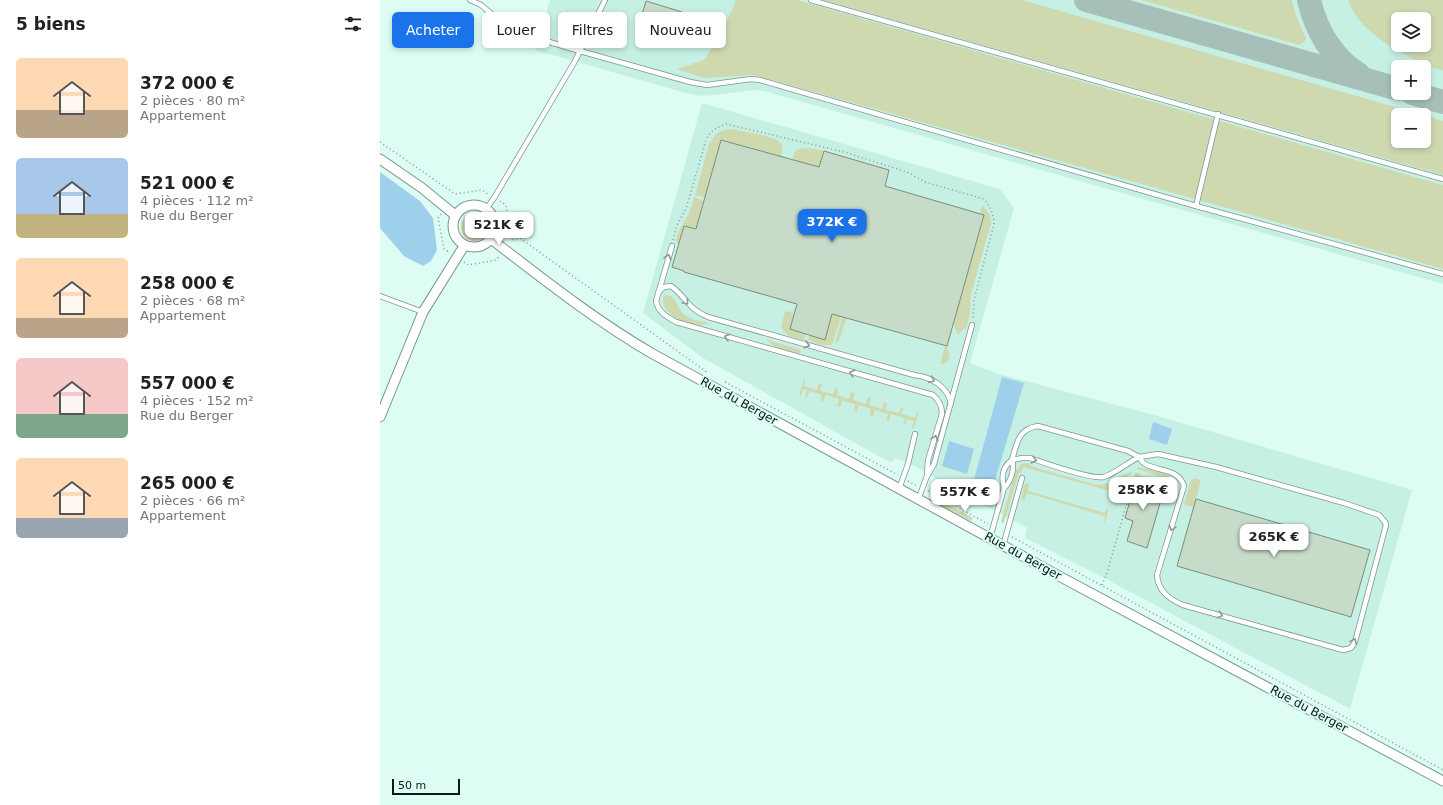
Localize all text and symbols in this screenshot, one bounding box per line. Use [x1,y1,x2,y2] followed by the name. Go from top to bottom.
[392,12,474,48] chip: Acheter
[482,12,550,48] chip: Louer
[558,12,627,48] chip: Filtres
[635,12,726,48] chip: Nouveau
[1391,12,1431,148] map controls
[1391,12,1431,52] button: layers
[342,13,364,35] icon: filters
[16,14,86,34] text: 5 biens
[1391,60,1431,100] button: +
[140,73,235,93] text: 372 000 €
[48,74,96,122] icon: home
[140,93,245,108] text: 2 pièces · 80 m²
[140,108,226,123] text: Appartement
[1391,108,1431,148] button: −
[140,173,235,193] text: 521 000 €
[48,174,96,222] icon: home
[140,193,253,208] text: 4 pièces · 112 m²
[140,208,233,223] text: Rue du Berger
[799,209,865,243] pin: 372K €
[466,212,532,246] pin: 521K €
[807,214,857,229] text: 372K €
[474,217,524,232] text: 521K €
[663,254,672,261] one-way arrow
[140,273,235,293] text: 258 000 €
[48,274,96,322] icon: home
[140,293,245,308] text: 2 pièces · 68 m²
[682,297,689,304] one-way arrow
[140,308,226,323] text: Appartement
[724,333,731,342] one-way arrow
[803,340,810,349] one-way arrow
[849,369,856,377] one-way arrow
[140,373,235,393] text: 557 000 €
[48,374,96,422] icon: home
[698,374,780,428] street label: Rue du Berger
[927,375,935,383] one-way arrow
[140,393,253,408] text: 4 pièces · 152 m²
[140,408,233,423] text: Rue du Berger
[930,435,939,442] one-way arrow
[1031,455,1037,463] one-way arrow
[140,473,235,493] text: 265 000 €
[48,474,96,522] icon: home
[1110,477,1176,511] pin: 258K €
[932,479,998,513] pin: 557K €
[1118,482,1168,497] text: 258K €
[940,484,990,499] text: 557K €
[140,493,245,508] text: 2 pièces · 66 m²
[140,508,226,523] text: Appartement
[1168,524,1176,531] one-way arrow
[1241,524,1307,558] pin: 265K €
[982,529,1064,583] street label: Rue du Berger
[1249,529,1299,544] text: 265K €
[1216,610,1223,619] one-way arrow
[1349,638,1357,646] one-way arrow
[1268,683,1350,735] street label: Rue du Berger
[392,777,460,796] scale bar
[398,779,426,792] text: 50 m

